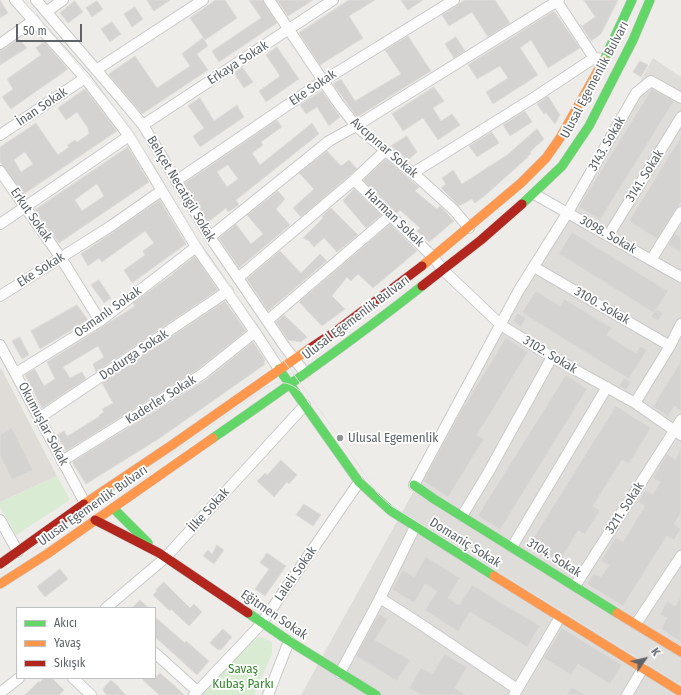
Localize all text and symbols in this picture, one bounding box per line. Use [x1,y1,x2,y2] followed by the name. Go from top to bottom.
[18,16,84,42] scale bar
[558,19,632,141] street label: Ulusal Egemenlik Bulvarı
[23,24,47,38] text: 50 m
[205,38,271,88] street label: Erkaya Sokak
[287,67,339,109] street label: Eke Sokak
[14,84,70,130] street label: İnan Sokak
[585,114,629,174] street label: 3143. Sokak
[347,115,421,181] street label: Avcıpınar Sokak
[143,133,219,245] street label: Behçet Necatigil Sokak
[623,147,667,205] street label: 3141. Sokak
[7,185,55,245] street label: Erkut Sokak
[361,186,427,250] street label: Harman Sokak
[577,213,639,257] street label: 3098. Sokak
[14,249,68,291] street label: Eke Sokak
[299,273,413,363] street label: Ulusal Egemenlik Bulvarı
[71,283,145,341] street label: Osmanlı Sokak
[571,284,633,328] street label: 3100. Sokak
[97,326,171,384] street label: Dodurga Sokak
[520,333,580,377] street label: 3102. Sokak
[123,372,199,428] street label: Kaderler Sokak
[14,380,72,468] street label: Okumuşlar Sokak
[348,430,438,446] place label: Ulusal Egemenlik
[335,433,345,443] marker: Ulusal Egemenlik
[35,462,151,550] street label: Ulusal Egemenlik Bulvarı
[603,479,647,537] street label: 3211. Sokak
[185,485,233,535] street label: İlke Sokak
[426,515,504,571] street label: Domaniç Sokak
[524,535,584,581] street label: 3104. Sokak
[272,544,320,604] street label: Laleli Sokak
[238,587,310,643] street label: Eğitmen Sokak
[16,607,156,679] legend
[54,616,77,630] text: Akıcı
[54,636,81,650] text: Yavaş
[625,639,665,679] north arrow
[648,646,663,658] text: K
[54,656,85,670] text: Sıkışık
[212,661,274,692] park label: Savaş Kubaş Parkı

